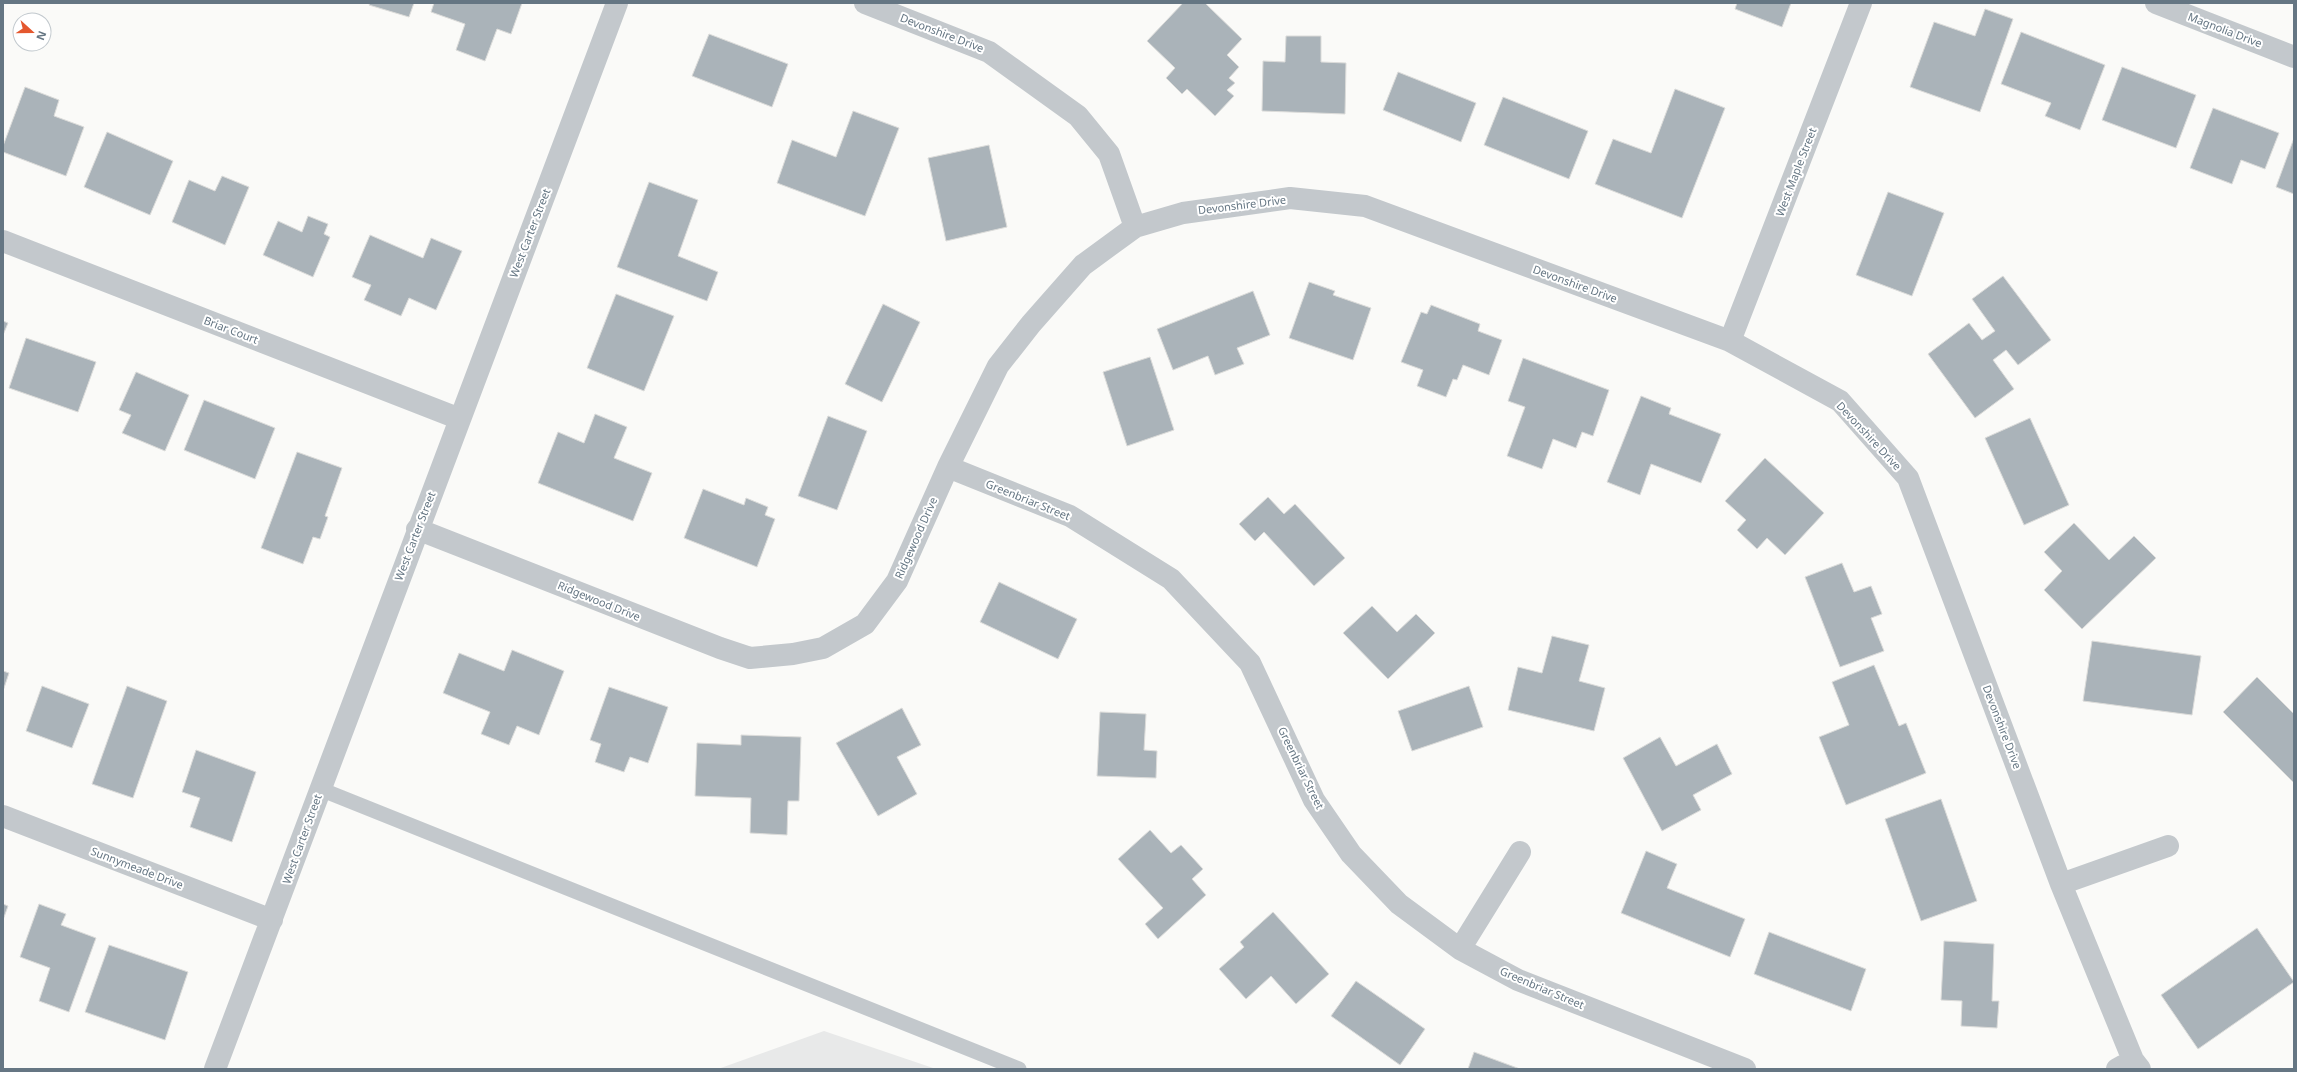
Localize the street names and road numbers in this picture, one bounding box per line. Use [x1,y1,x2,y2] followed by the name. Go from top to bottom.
[2186,9,2264,51] street label: Magnolia Drive
[898,10,986,55] street label: Devonshire Drive
[1772,125,1819,218] street label: West Maple Street
[506,186,553,280] street label: West Carter Street
[1197,192,1287,217] street label: Devonshire Drive
[1531,261,1619,306] street label: Devonshire Drive
[202,312,261,347] street label: Briar Court
[1834,398,1905,473] street label: Devonshire Drive
[984,476,1073,523] street label: Greenbriar Street
[391,489,438,583] street label: West Carter Street
[891,495,940,581] street label: Ridgewood Drive
[556,577,643,624] street label: Ridgewood Drive
[1980,683,2025,771] street label: Devonshire Drive
[1275,724,1328,812] street label: Greenbriar Street
[278,792,325,886] street label: West Carter Street
[89,843,185,892] street label: Sunnymeade Drive
[1498,963,1587,1012] street label: Greenbriar Street

